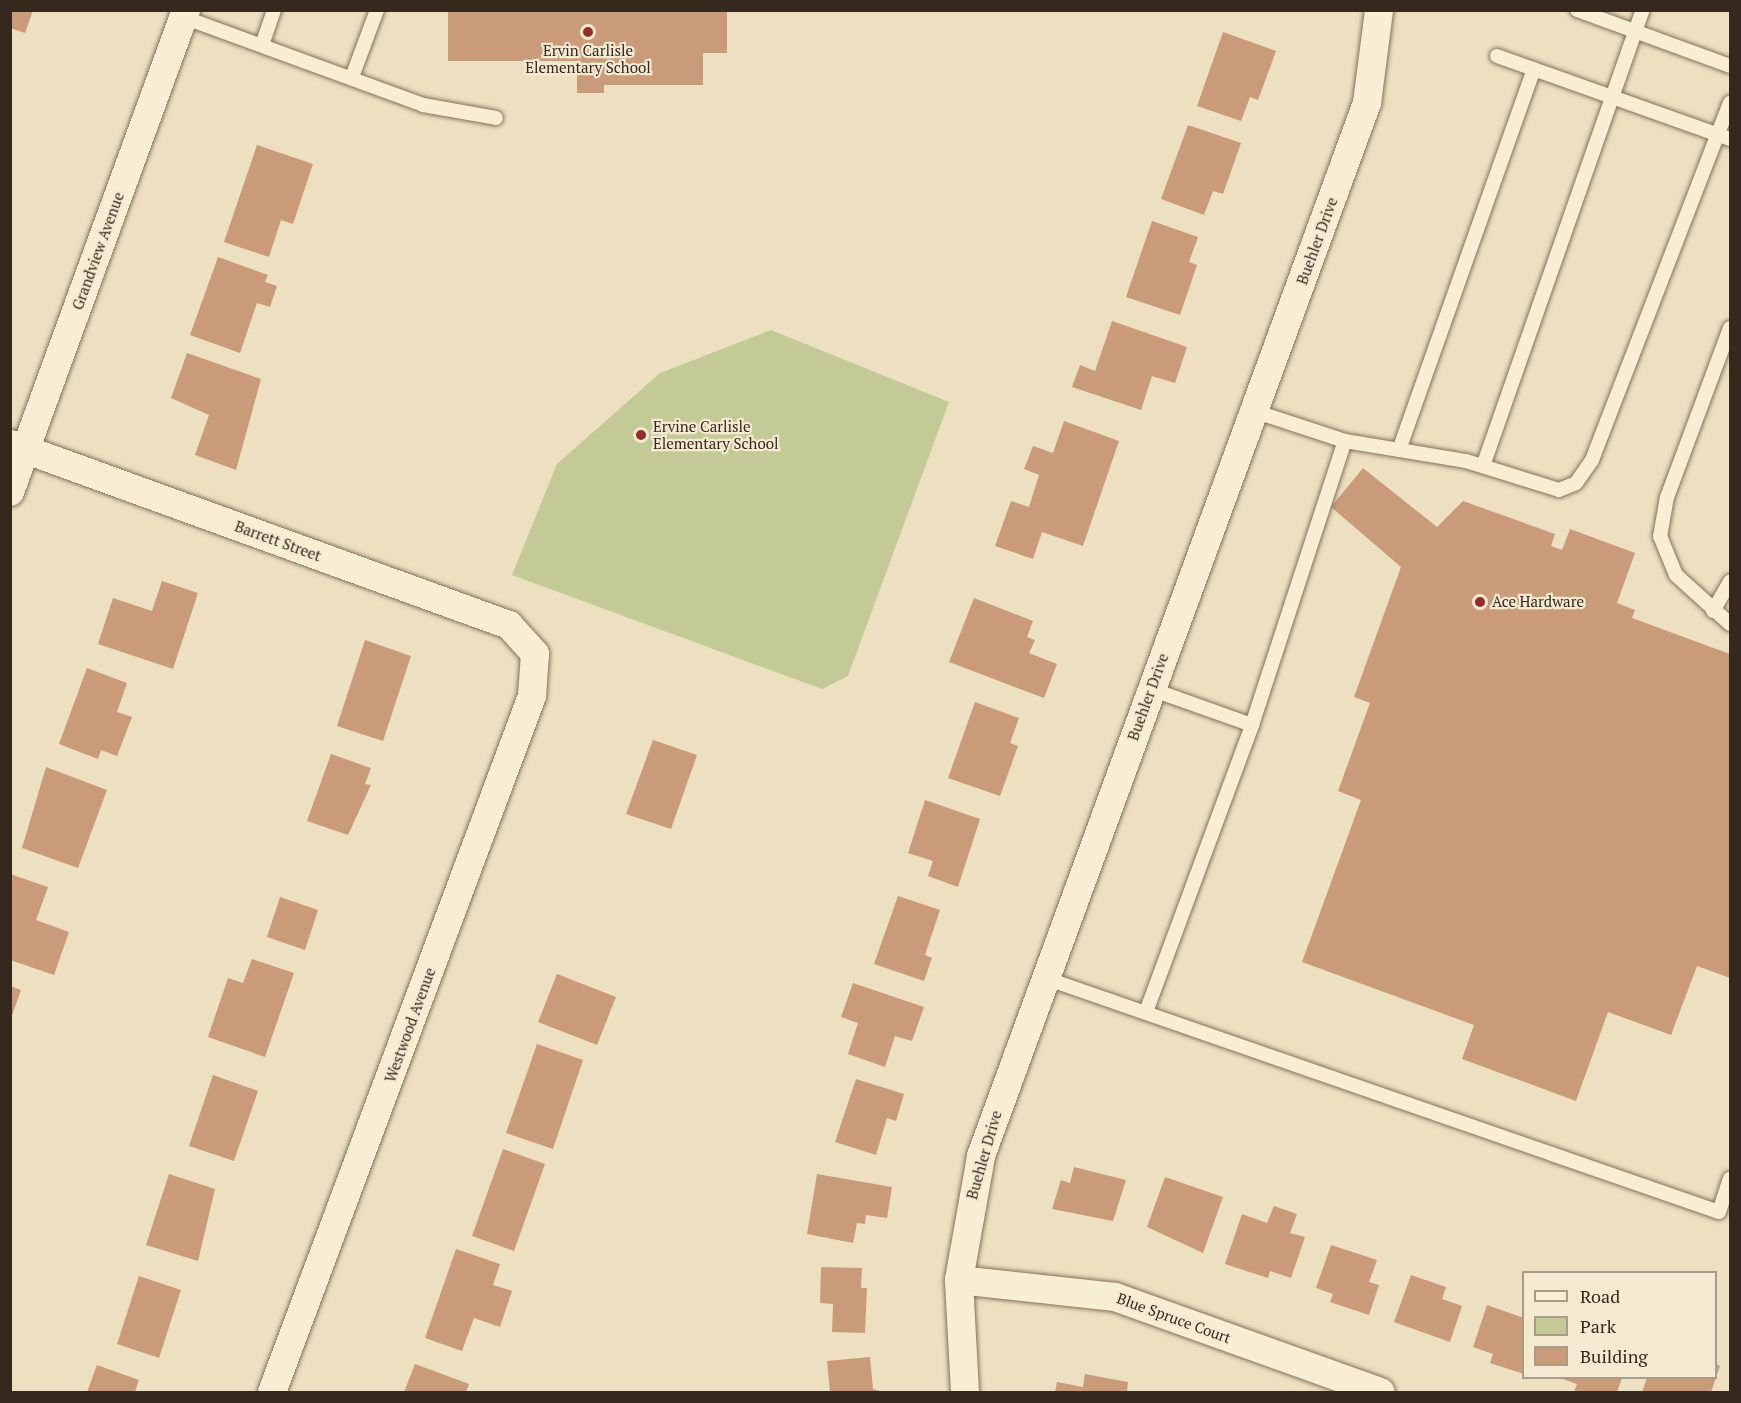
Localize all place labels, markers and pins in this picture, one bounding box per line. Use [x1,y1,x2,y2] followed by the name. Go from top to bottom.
[581,25,595,39] marker: Ervin Carlisle Elementary School
[525,41,651,76] place label: Ervin Carlisle Elementary School
[653,417,779,452] place label: Ervine Carlisle Elementary School
[634,428,648,442] marker: Ervine Carlisle Elementary School
[1492,593,1584,611] place label: Ace Hardware
[1473,595,1487,609] marker: Ace Hardware

